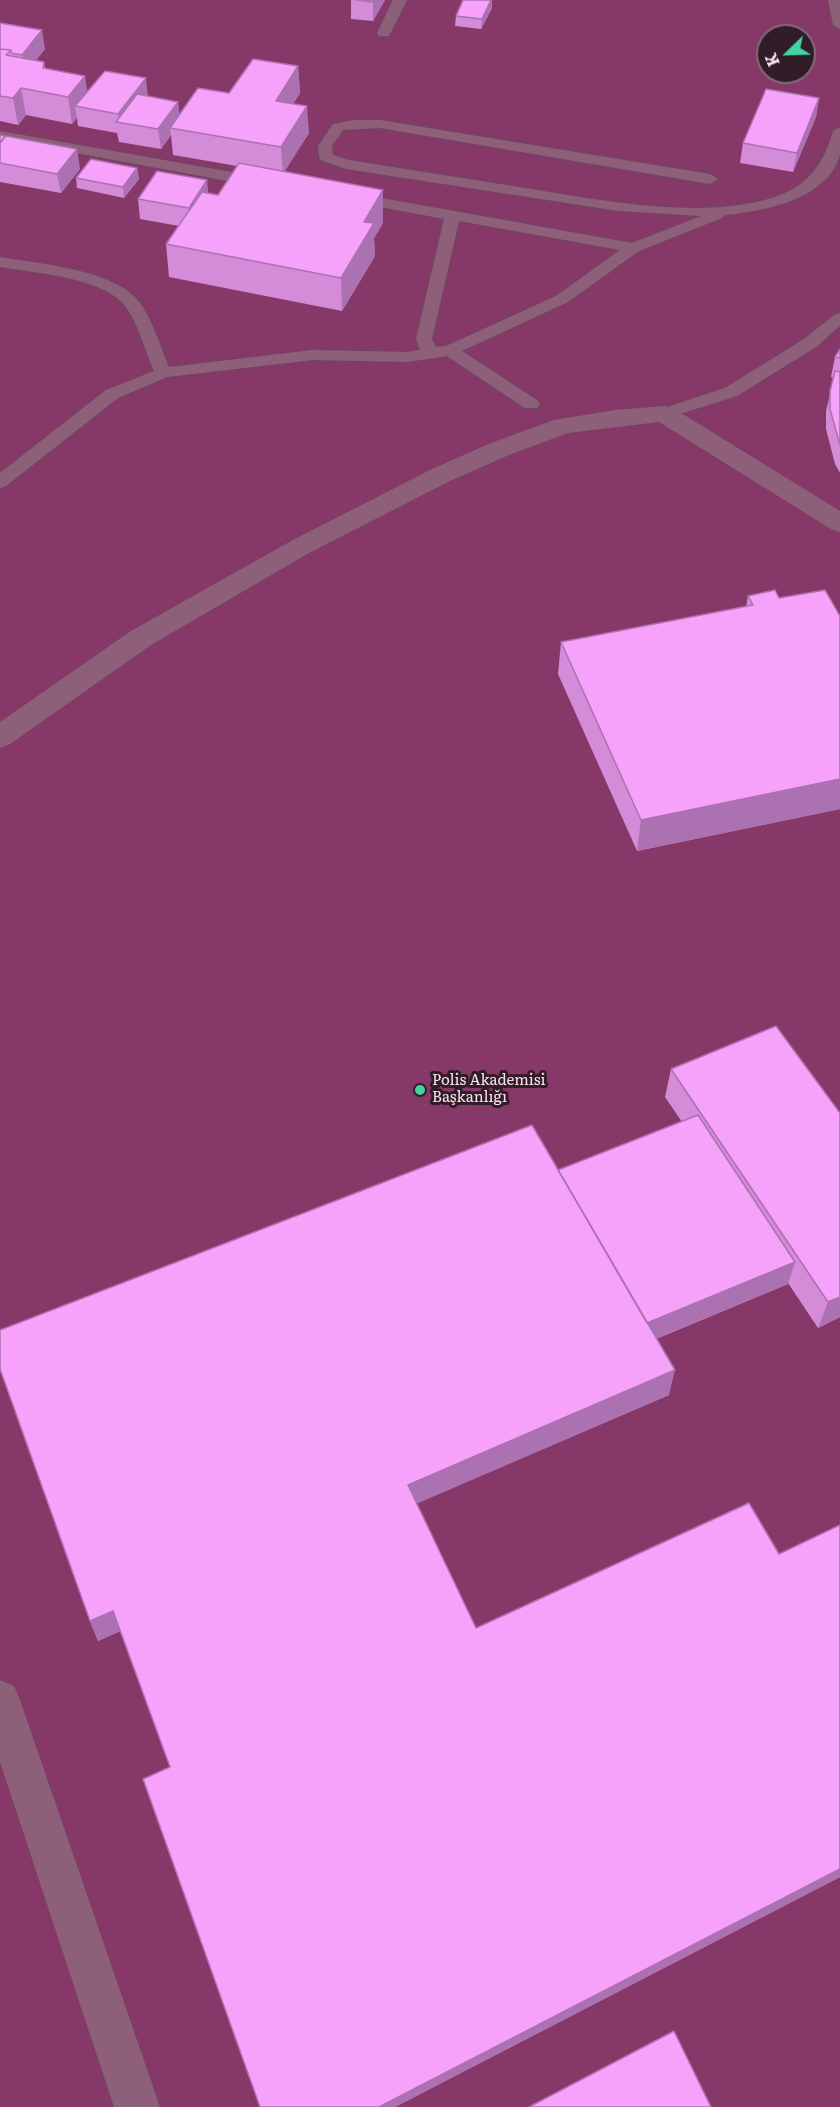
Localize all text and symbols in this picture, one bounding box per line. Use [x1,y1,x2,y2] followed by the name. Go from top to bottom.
[756,24,816,84] north arrow
[758,50,785,71] text: K
[432,1072,546,1107] place label: Polis Akademisi Başkanlığı
[413,1083,427,1097] marker: Polis Akademisi Başkanlığı

